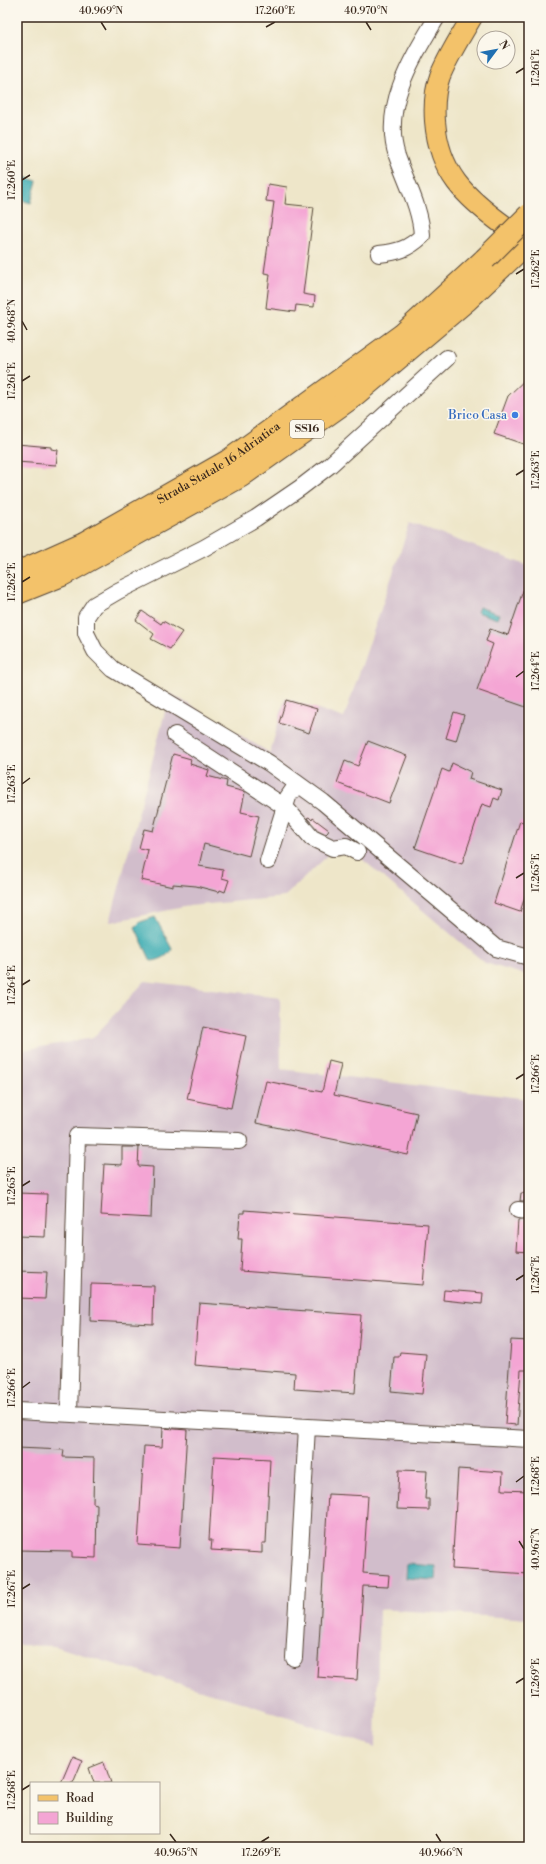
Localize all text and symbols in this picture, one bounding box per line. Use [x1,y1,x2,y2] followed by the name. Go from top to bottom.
[79,5,124,17] text: 40.969°N
[255,5,295,17] text: 17.260°E
[344,5,388,17] text: 40.970°N
[476,30,516,70] north arrow
[495,38,512,53] text: N
[530,49,542,87] text: 17.261°E
[6,160,18,200] text: 17.260°E
[530,250,542,288] text: 17.262°E
[6,298,18,343] text: 40.968°N
[6,362,18,400] text: 17.261°E
[447,408,508,423] place label: Brico Casa
[510,410,520,420] marker: Brico Casa
[154,418,284,507] street label: Strada Statale 16 Adriatica
[290,420,324,438] road number: SS16
[530,451,542,489] text: 17.263°E
[6,563,18,601] text: 17.262°E
[530,651,542,691] text: 17.264°E
[6,765,18,803] text: 17.263°E
[530,854,542,892] text: 17.265°E
[6,965,18,1005] text: 17.264°E
[530,1054,542,1094] text: 17.266°E
[6,1167,18,1205] text: 17.265°E
[530,1256,542,1294] text: 17.267°E
[6,1368,18,1408] text: 17.266°E
[530,1456,542,1496] text: 17.268°E
[530,1527,542,1570] text: 40.967°N
[6,1570,18,1608] text: 17.267°E
[530,1658,542,1698] text: 17.269°E
[6,1770,18,1810] text: 17.268°E
[30,1782,160,1834] legend
[66,1791,94,1806] text: Road
[65,1811,114,1826] text: Building
[154,1847,198,1859] text: 40.965°N
[241,1847,281,1859] text: 17.269°E
[419,1847,464,1859] text: 40.966°N

